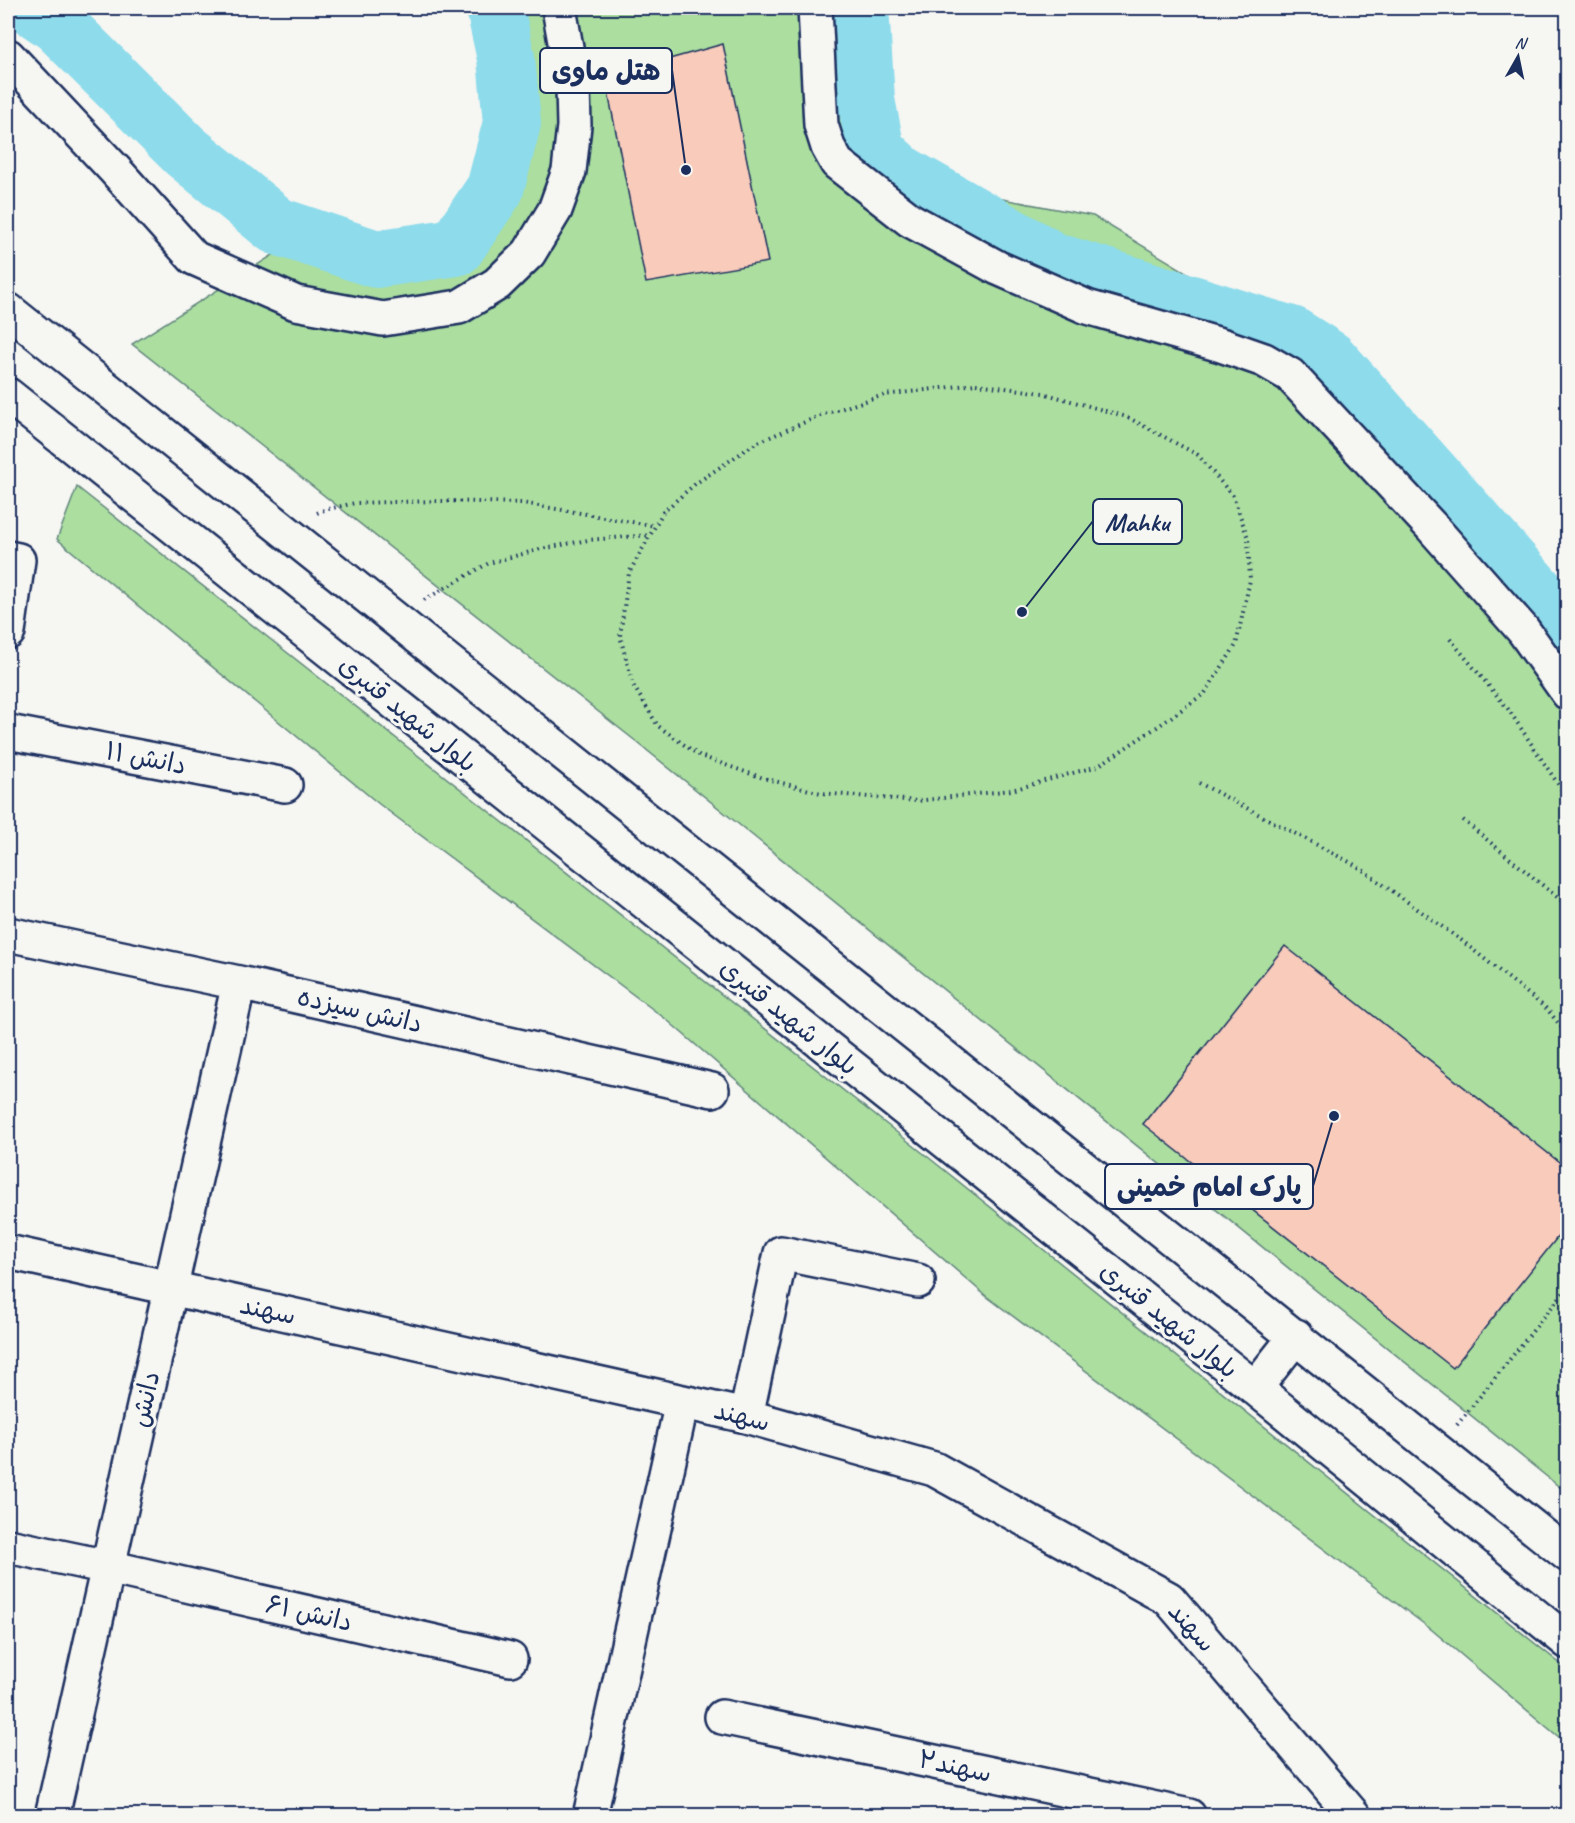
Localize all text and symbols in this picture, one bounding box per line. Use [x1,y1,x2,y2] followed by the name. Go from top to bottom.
[1488,27,1548,87] north arrow
[1514,33,1530,54] text: N
[540,48,672,93] callout: هتل ماوی
[552,54,660,88] text: هتل ماوی
[1093,499,1182,544] callout: Mahku
[1105,505,1172,539] text: Mahku
[332,648,484,780] street label: بلوار شهید قنبری
[103,734,189,782] street label: دانش ۱۱
[713,951,865,1083] street label: بلوار شهید قنبری
[294,980,426,1040] street label: دانش سیزده
[1105,1164,1313,1209] callout: پارک امام خمینی
[1117,1170,1302,1207] text: پارک امام خمینی
[1093,1254,1245,1386] street label: بلوار شهید قنبری
[237,1288,299,1332] street label: سهند
[123,1368,167,1430] street label: دانش
[711,1393,773,1439] street label: سهند
[262,1587,356,1639] street label: دانش ۶۱
[1161,1595,1223,1659] street label: سهند
[915,1742,995,1790] street label: سهند۲

